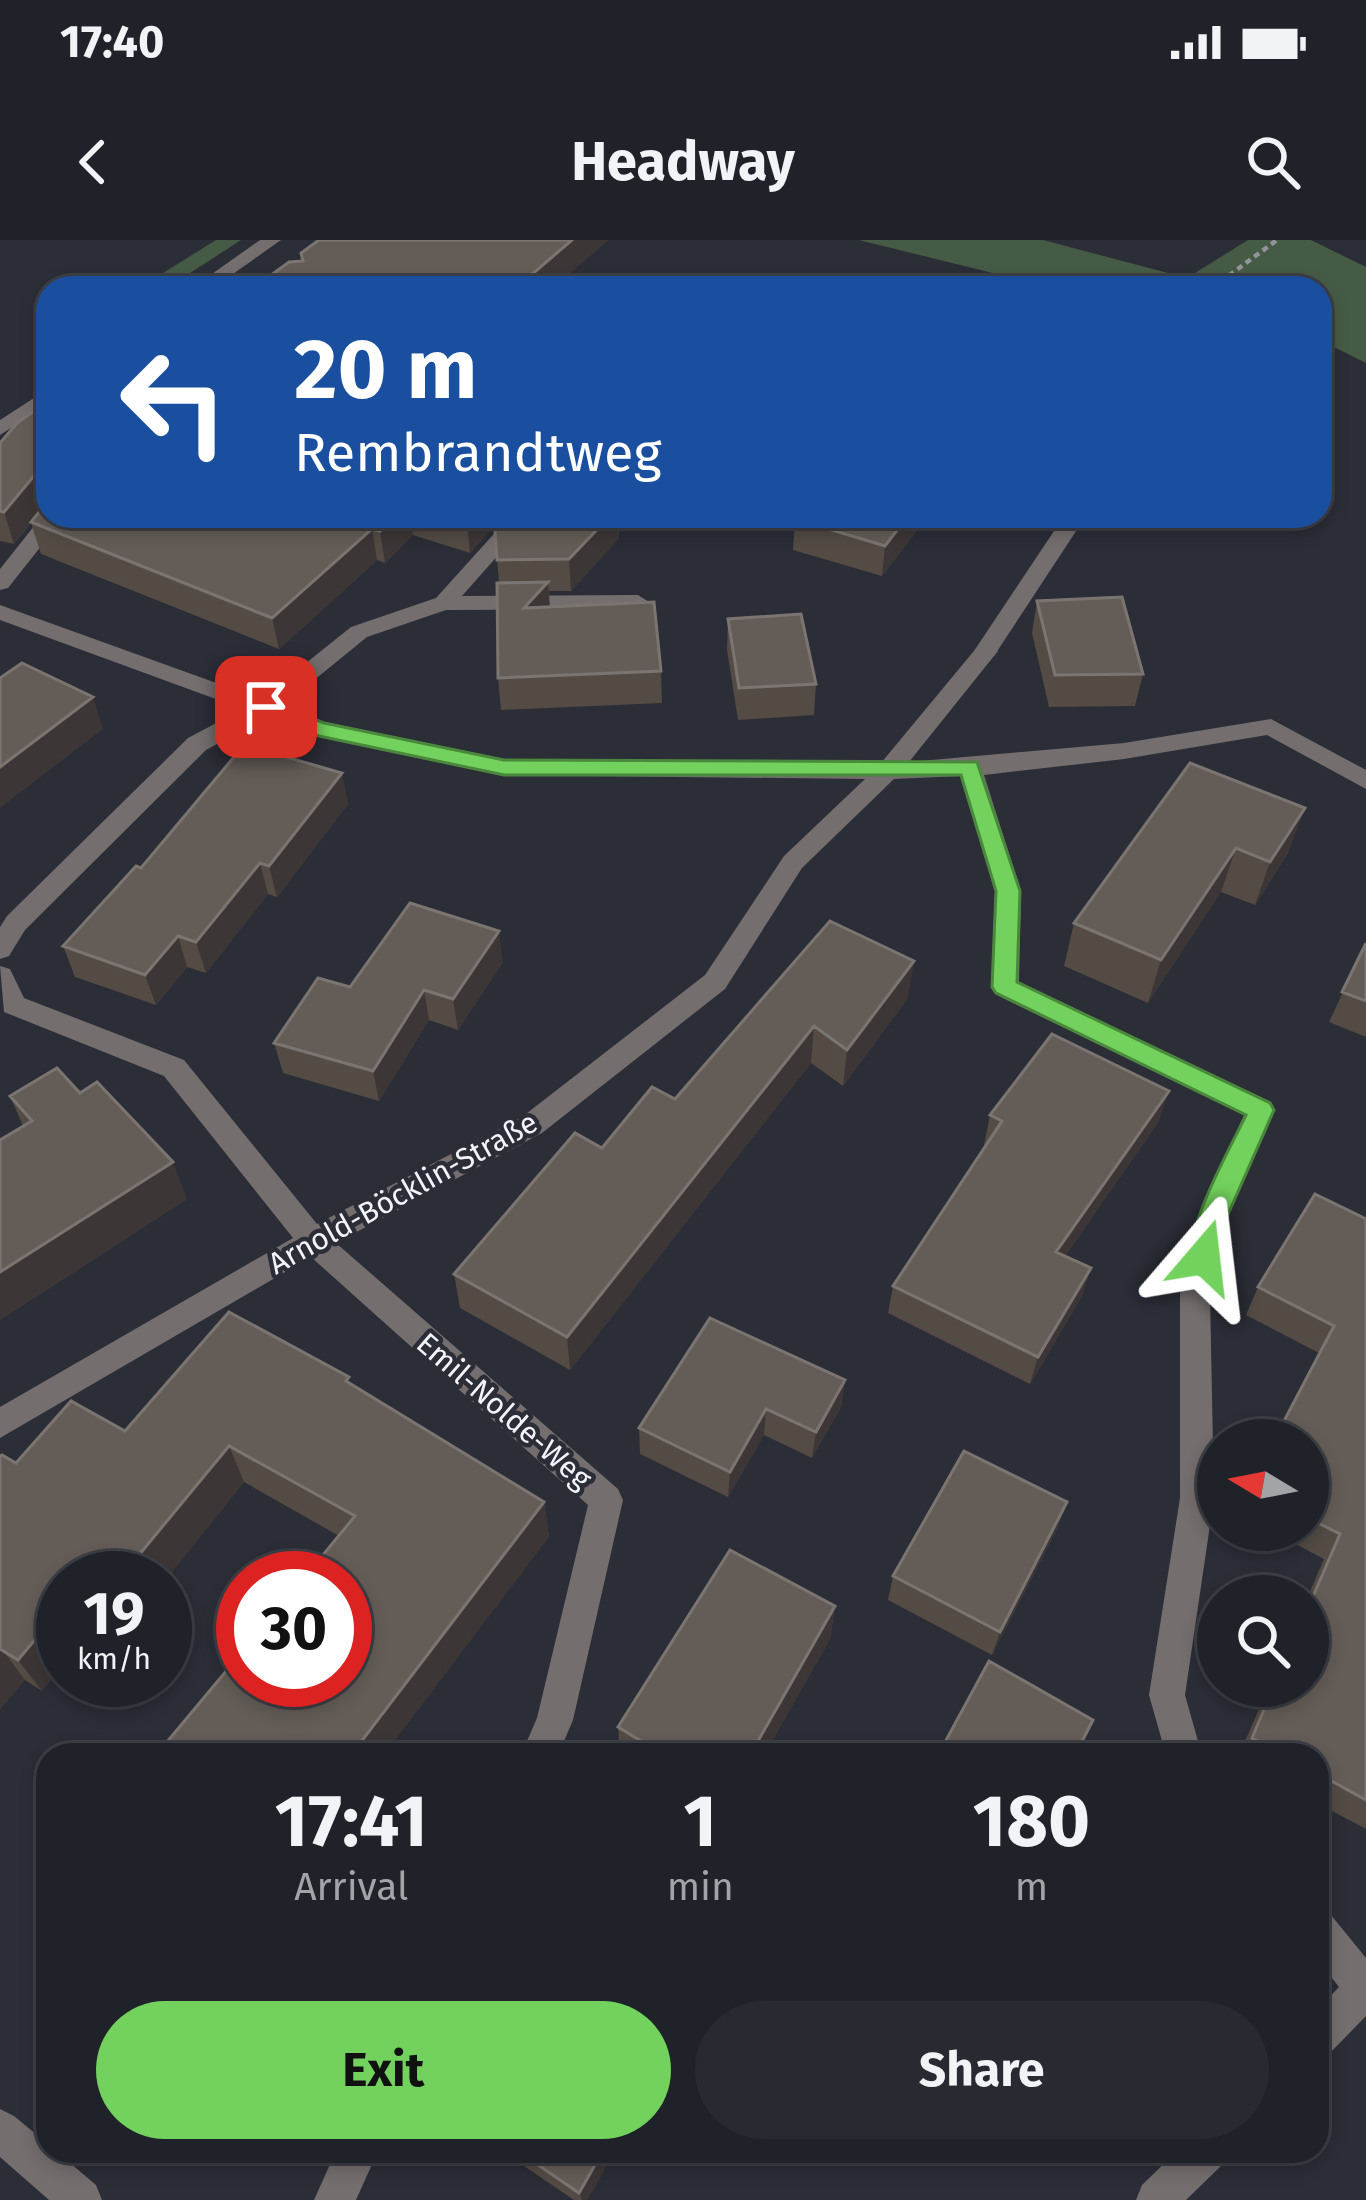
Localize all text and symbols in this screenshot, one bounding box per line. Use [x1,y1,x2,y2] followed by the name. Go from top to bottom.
[60,15,164,69] text: 17:40
[60,129,126,195] icon: back
[1240,129,1306,195] icon: search
[571,130,795,194] text: Headway
[294,319,477,420] text: 20 m
[96,324,252,480] icon: left
[294,421,662,485] text: Rembrandtweg
[215,656,317,758] pin
[233,674,299,740] icon: arrive
[262,1104,544,1282] street label: Arnold-Böcklin-Straße
[1141,1194,1267,1320] position arrow
[409,1325,599,1497] street label: Emil-Nolde-Weg
[1197,1419,1329,1551] north arrow
[1197,1419,1329,1707] map controls
[216,1551,372,1707] speed limit sign: 30
[1197,1575,1329,1707] button: search
[83,1578,145,1650] text: 19
[77,1641,151,1677] text: km/h
[275,1779,428,1865] text: 17:41
[684,1779,717,1865] text: 1
[973,1779,1090,1865] text: 180
[294,1864,408,1910] text: Arrival
[667,1864,734,1910] text: min
[1015,1864,1048,1910] text: m
[96,2001,671,2139] button: Exit
[695,2001,1269,2139] button: Share

